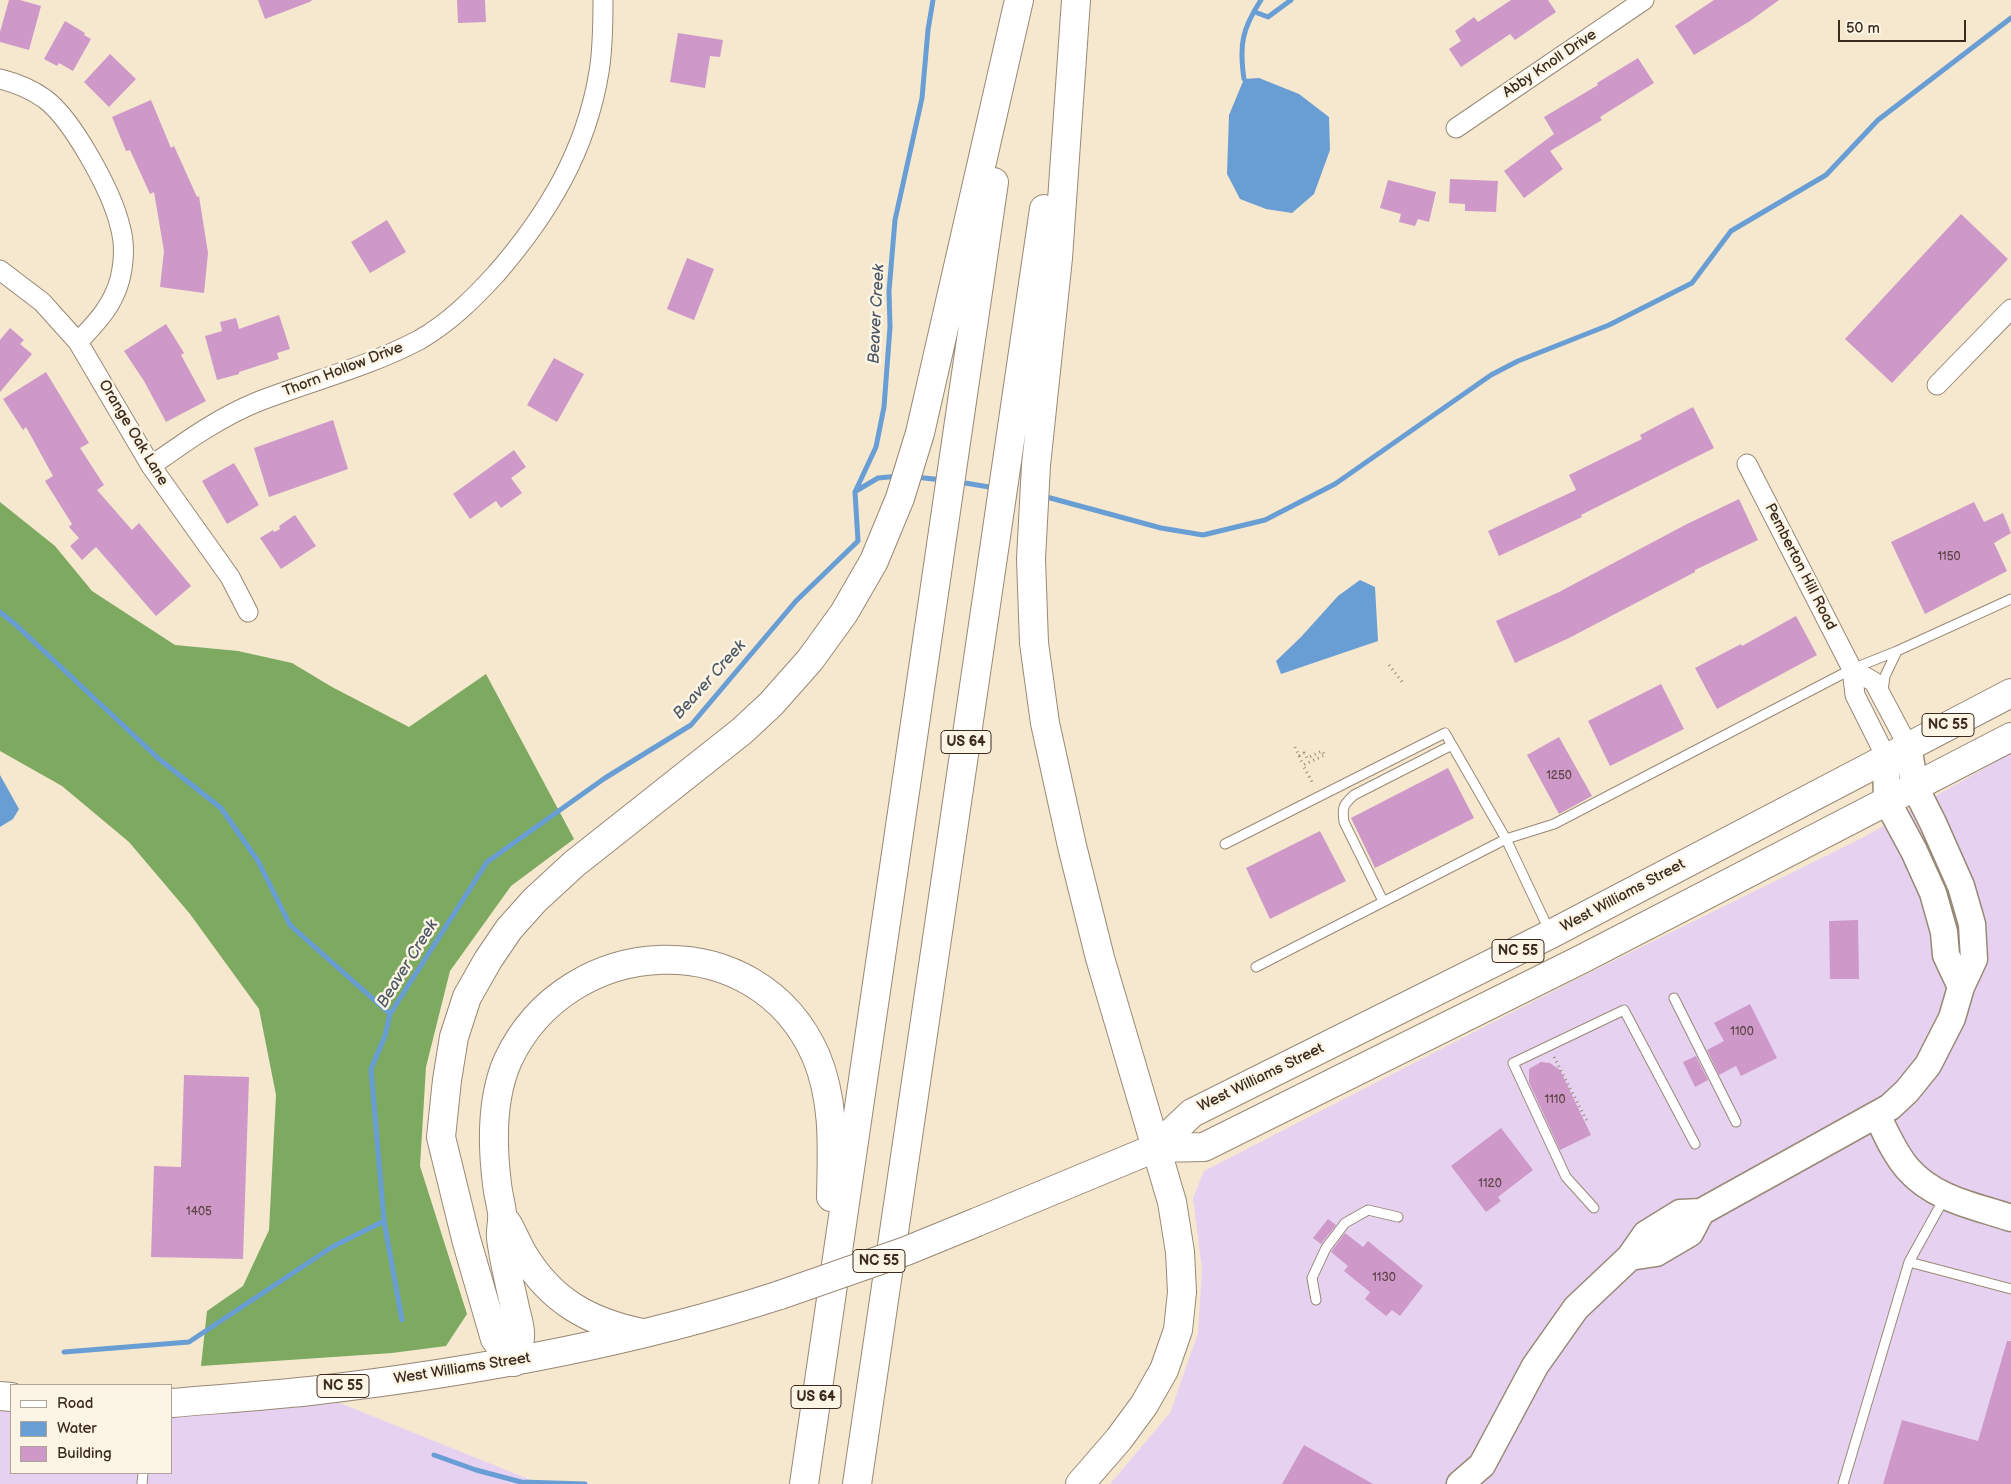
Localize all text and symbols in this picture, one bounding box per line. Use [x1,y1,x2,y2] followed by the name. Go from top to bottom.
[1841,10,1968,42] scale bar
[1846,19,1880,38] text: 50 m
[1500,26,1600,102] street label: Abby Knoll Drive
[865,264,889,364] water label: Beaver Creek
[280,339,406,401] street label: Thorn Hollow Drive
[94,377,172,489] street label: Orange Oak Lane
[1760,501,1840,633] street label: Pemberton Hill Road
[1937,550,1961,564] house number: 1150
[670,637,750,723] water label: Beaver Creek
[1922,714,1974,736] road number: NC 55
[941,730,991,754] road number: US 64
[1546,769,1572,783] house number: 1250
[1558,856,1688,936] street label: West Williams Street
[373,917,443,1011] water label: Beaver Creek
[1492,939,1544,962] road number: NC 55
[1730,1025,1754,1039] house number: 1100
[1195,1040,1327,1116] street label: West Williams Street
[1545,1093,1565,1107] house number: 1110
[1478,1177,1502,1191] house number: 1120
[186,1205,212,1219] house number: 1405
[853,1250,905,1272] road number: NC 55
[1372,1271,1396,1285] house number: 1130
[392,1349,532,1389] street label: West Williams Street
[317,1374,369,1398] road number: NC 55
[10,1384,172,1474] legend
[791,1385,841,1408] road number: US 64
[57,1394,93,1413] text: Road
[57,1419,97,1438] text: Water
[57,1444,112,1463] text: Building

